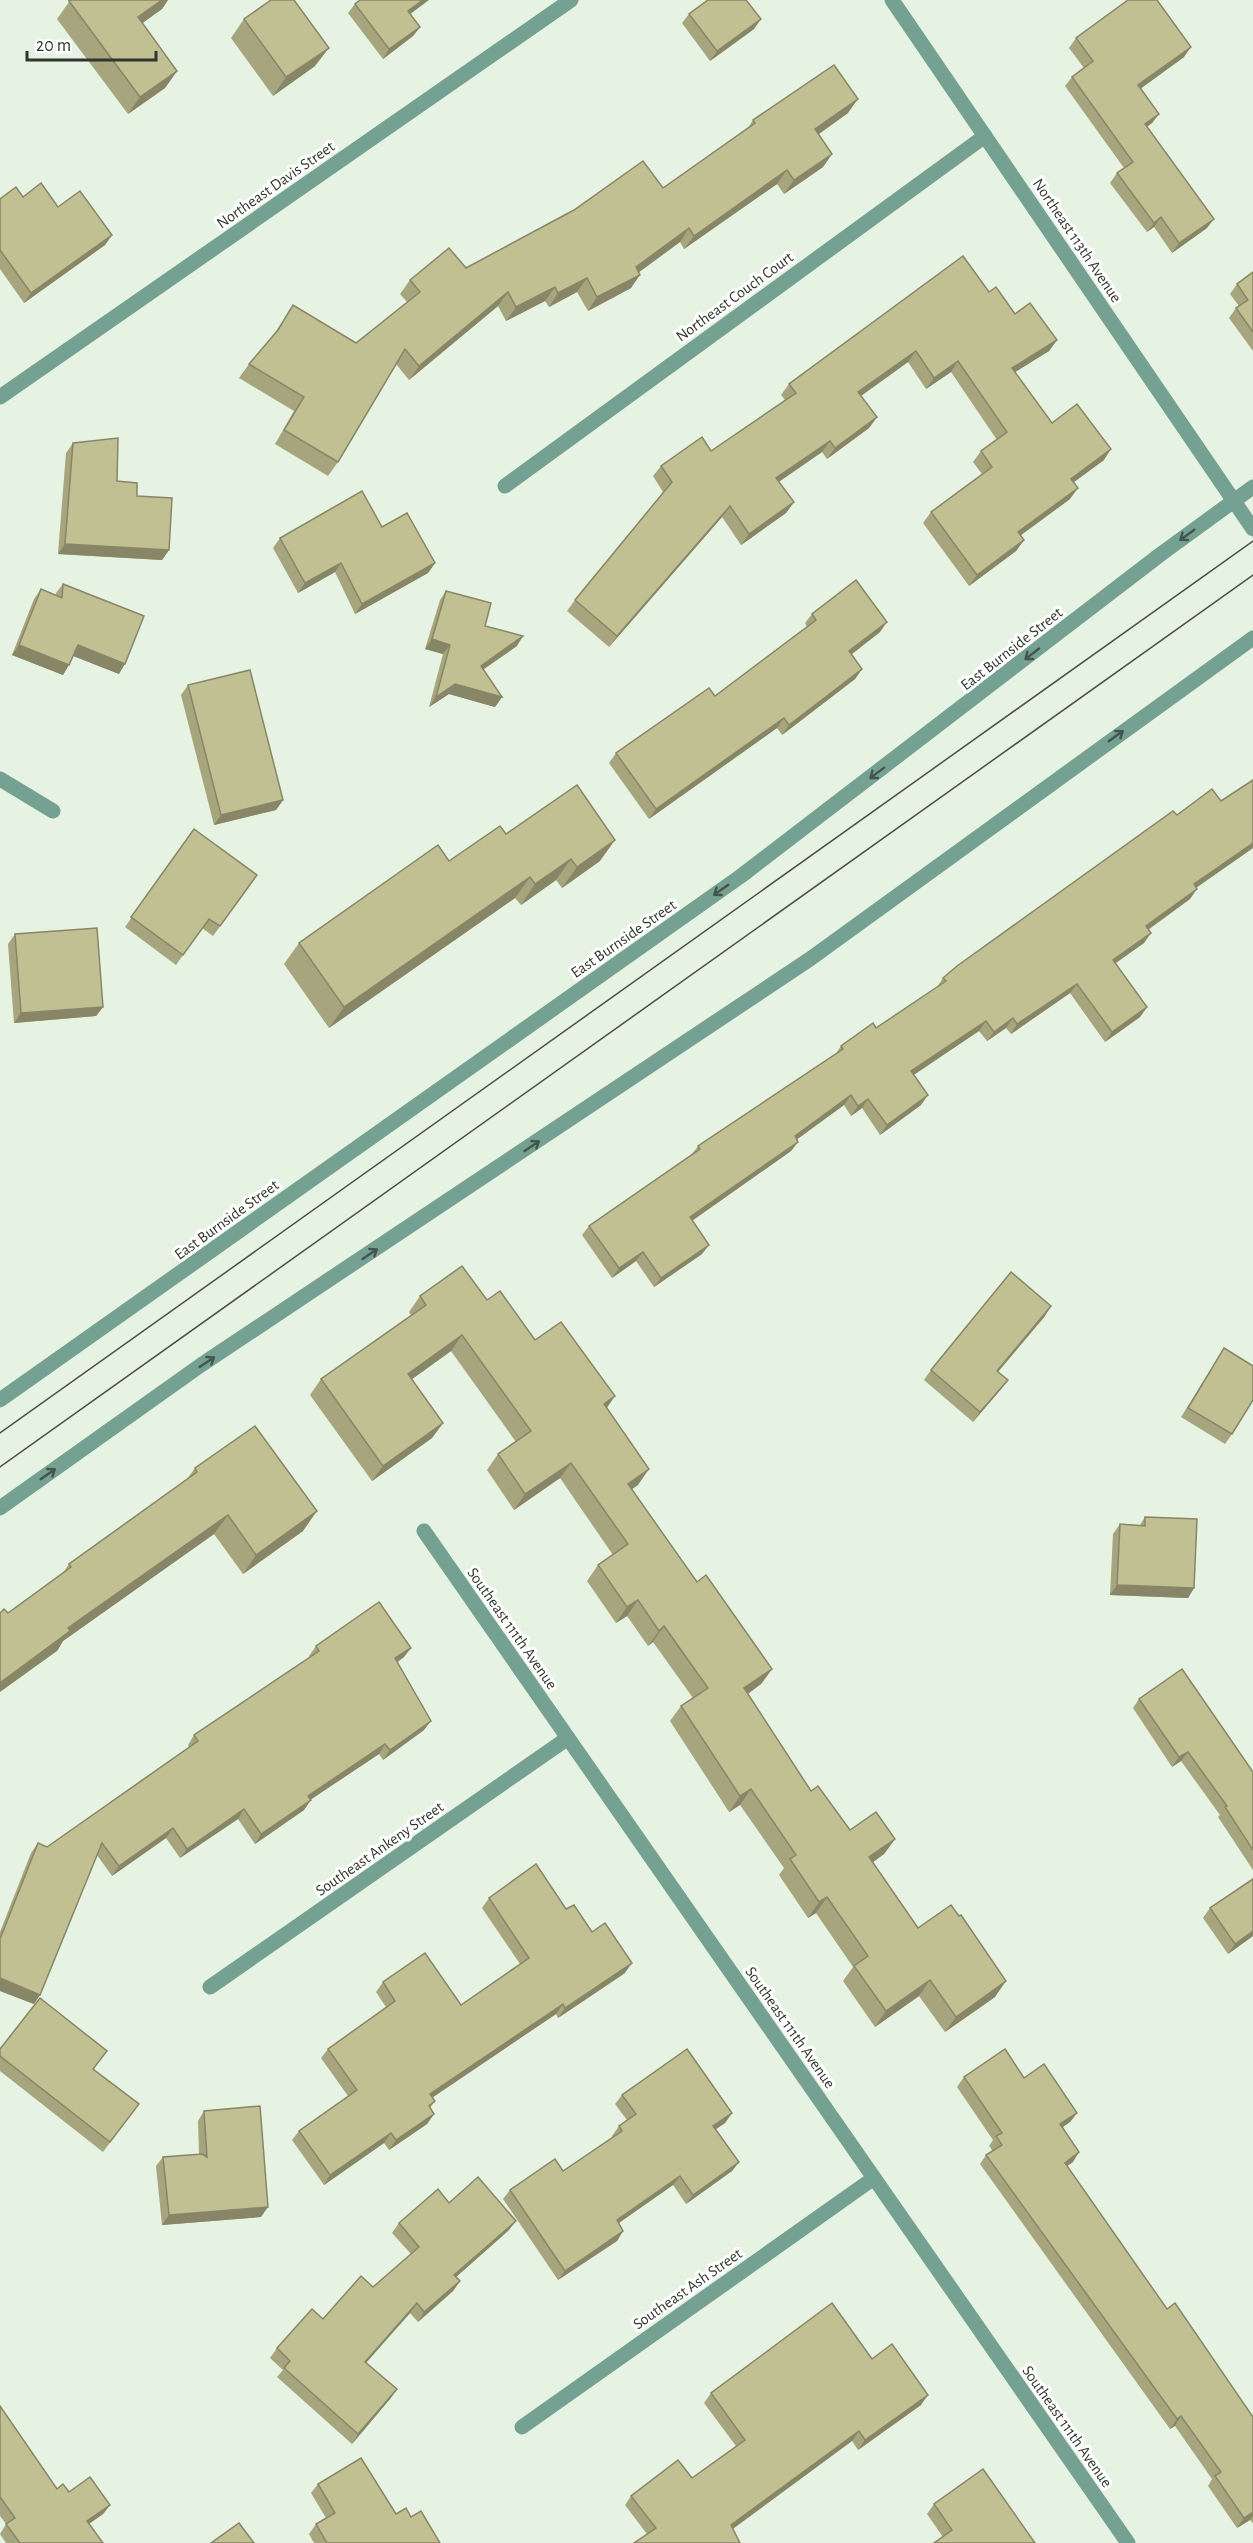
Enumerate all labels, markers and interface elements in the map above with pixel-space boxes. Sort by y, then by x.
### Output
scale bar [27,24,156,62]
text: 20 m [36,37,71,55]
street label: Northeast Davis Street [214,138,337,231]
street label: Northeast 113th Avenue [1030,176,1125,305]
street label: Northeast Couch Court [673,249,796,345]
one-way arrow [1179,529,1195,541]
street label: East Burnside Street [958,604,1065,693]
one-way arrow [1024,648,1040,661]
one-way arrow [1107,730,1123,742]
one-way arrow [870,767,886,779]
one-way arrow [714,884,730,896]
street label: East Burnside Street [568,897,679,981]
one-way arrow [523,1140,540,1152]
street label: East Burnside Street [172,1177,282,1263]
one-way arrow [361,1248,378,1260]
one-way arrow [198,1355,215,1367]
one-way arrow [39,1468,55,1480]
street label: Southeast 111th Avenue [464,1565,560,1692]
street label: Southeast Ankeny Street [313,1799,447,1900]
street label: Southeast 111th Avenue [742,1964,838,2091]
street label: Southeast Ash Street [630,2245,745,2332]
street label: Southeast 111th Avenue [1019,2363,1115,2490]

